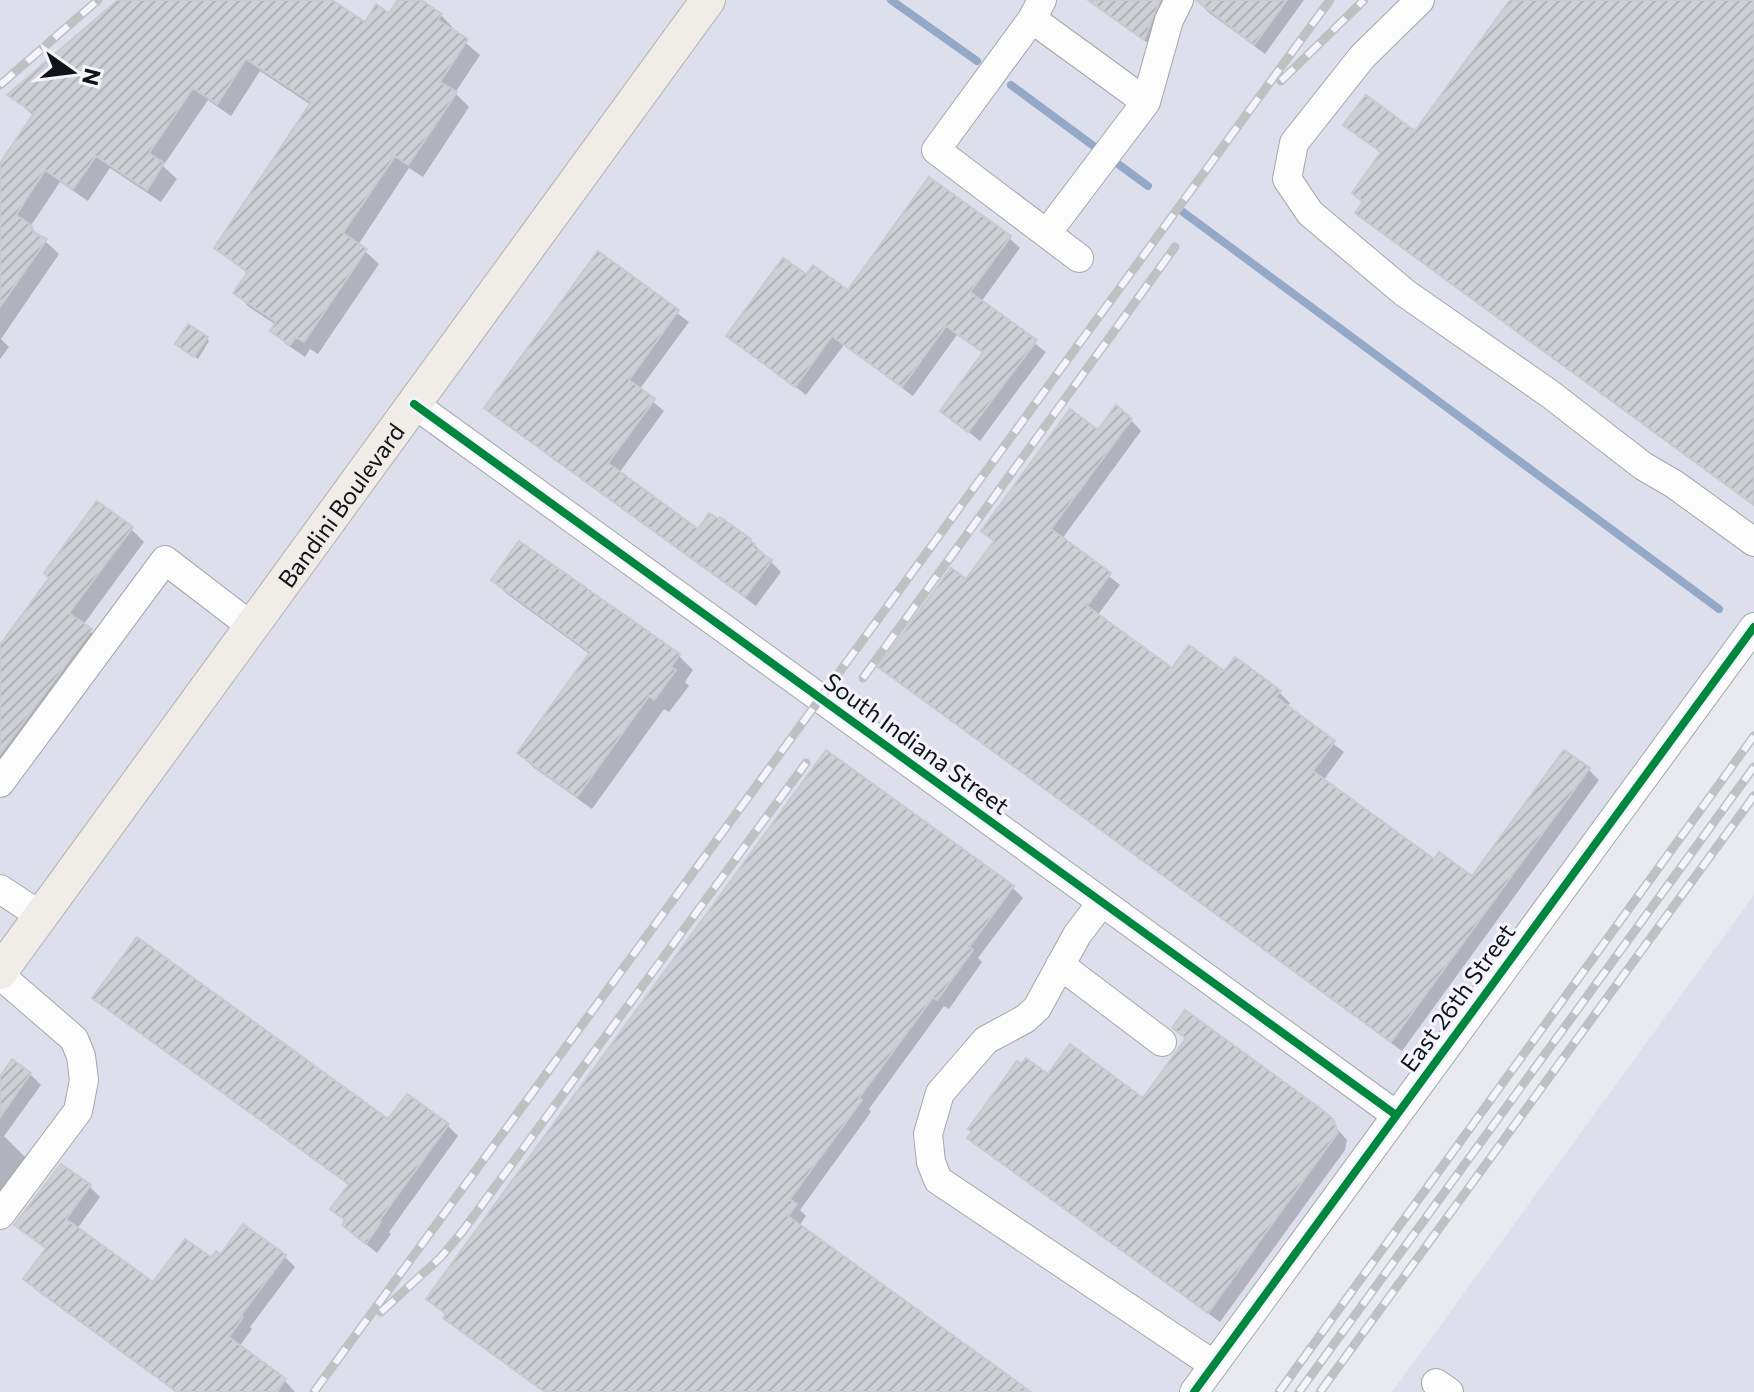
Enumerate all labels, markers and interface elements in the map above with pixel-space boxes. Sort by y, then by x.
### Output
north arrow [32,32,112,112]
text: N [77,66,107,88]
street label: Bandini Boulevard [271,417,410,592]
street label: South Indiana Street [819,666,1015,820]
street label: East 26th Street [1394,917,1521,1077]

